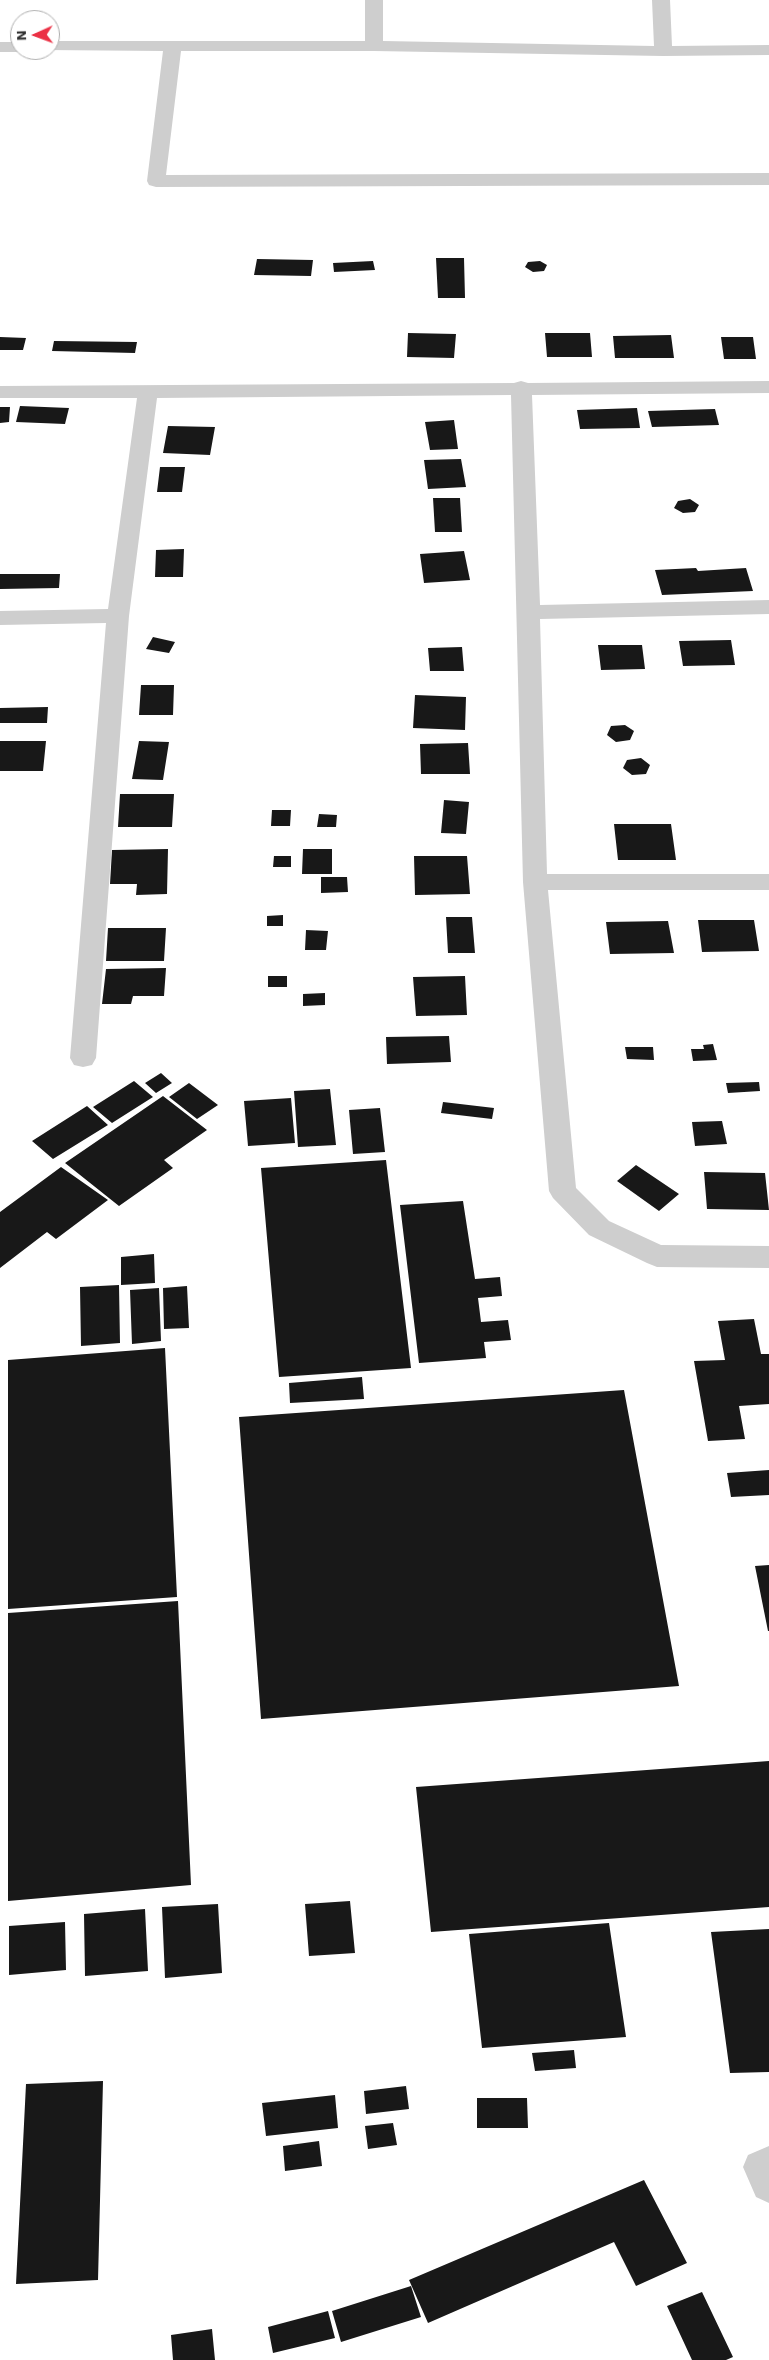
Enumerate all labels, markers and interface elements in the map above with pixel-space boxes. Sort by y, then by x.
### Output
north arrow [10,10,60,60]
text: N [13,30,29,41]

